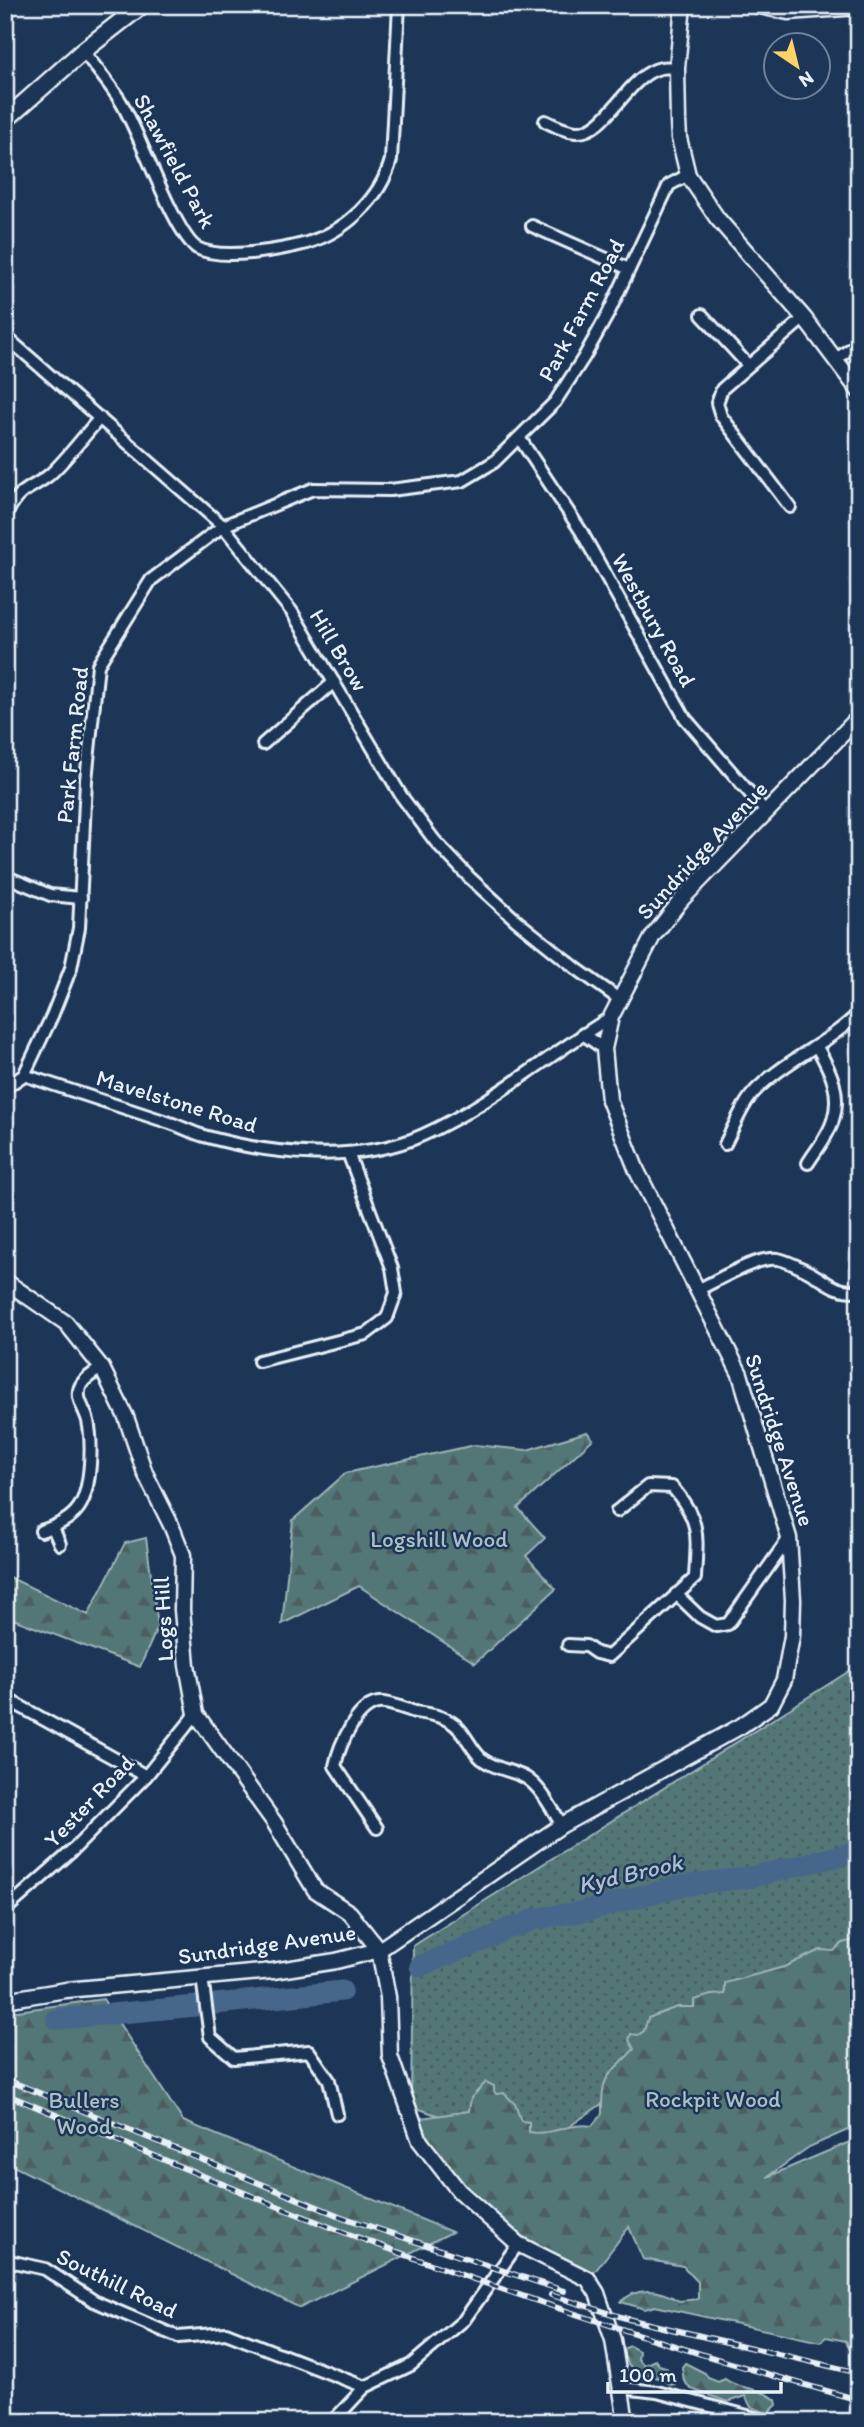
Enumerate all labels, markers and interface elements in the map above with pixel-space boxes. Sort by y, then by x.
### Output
north arrow [762,32,832,102]
text: N [795,66,818,93]
street label: Shawfield Park [128,89,222,233]
street label: Park Farm Road [532,234,630,386]
street label: Westbury Road [606,548,702,692]
street label: Hill Brow [304,604,374,696]
street label: Park Farm Road [50,665,94,825]
street label: Sundridge Avenue [631,775,773,925]
street label: Mavelstone Road [93,1063,261,1139]
street label: Sundridge Avenue [739,1350,821,1530]
park label: Logshill Wood [370,1525,508,1553]
street label: Logs Hill [147,1575,179,1662]
street label: Yester Road [38,1748,140,1853]
water label: Kyd Brook [575,1847,687,1899]
street label: Sundridge Avenue [176,1918,358,1970]
park label: Rockpit Wood [645,2085,781,2113]
park label: Bullers Wood [49,2086,119,2140]
street label: Southill Road [52,2242,182,2324]
scale bar [608,2350,782,2394]
text: 100 m [619,2362,677,2387]

